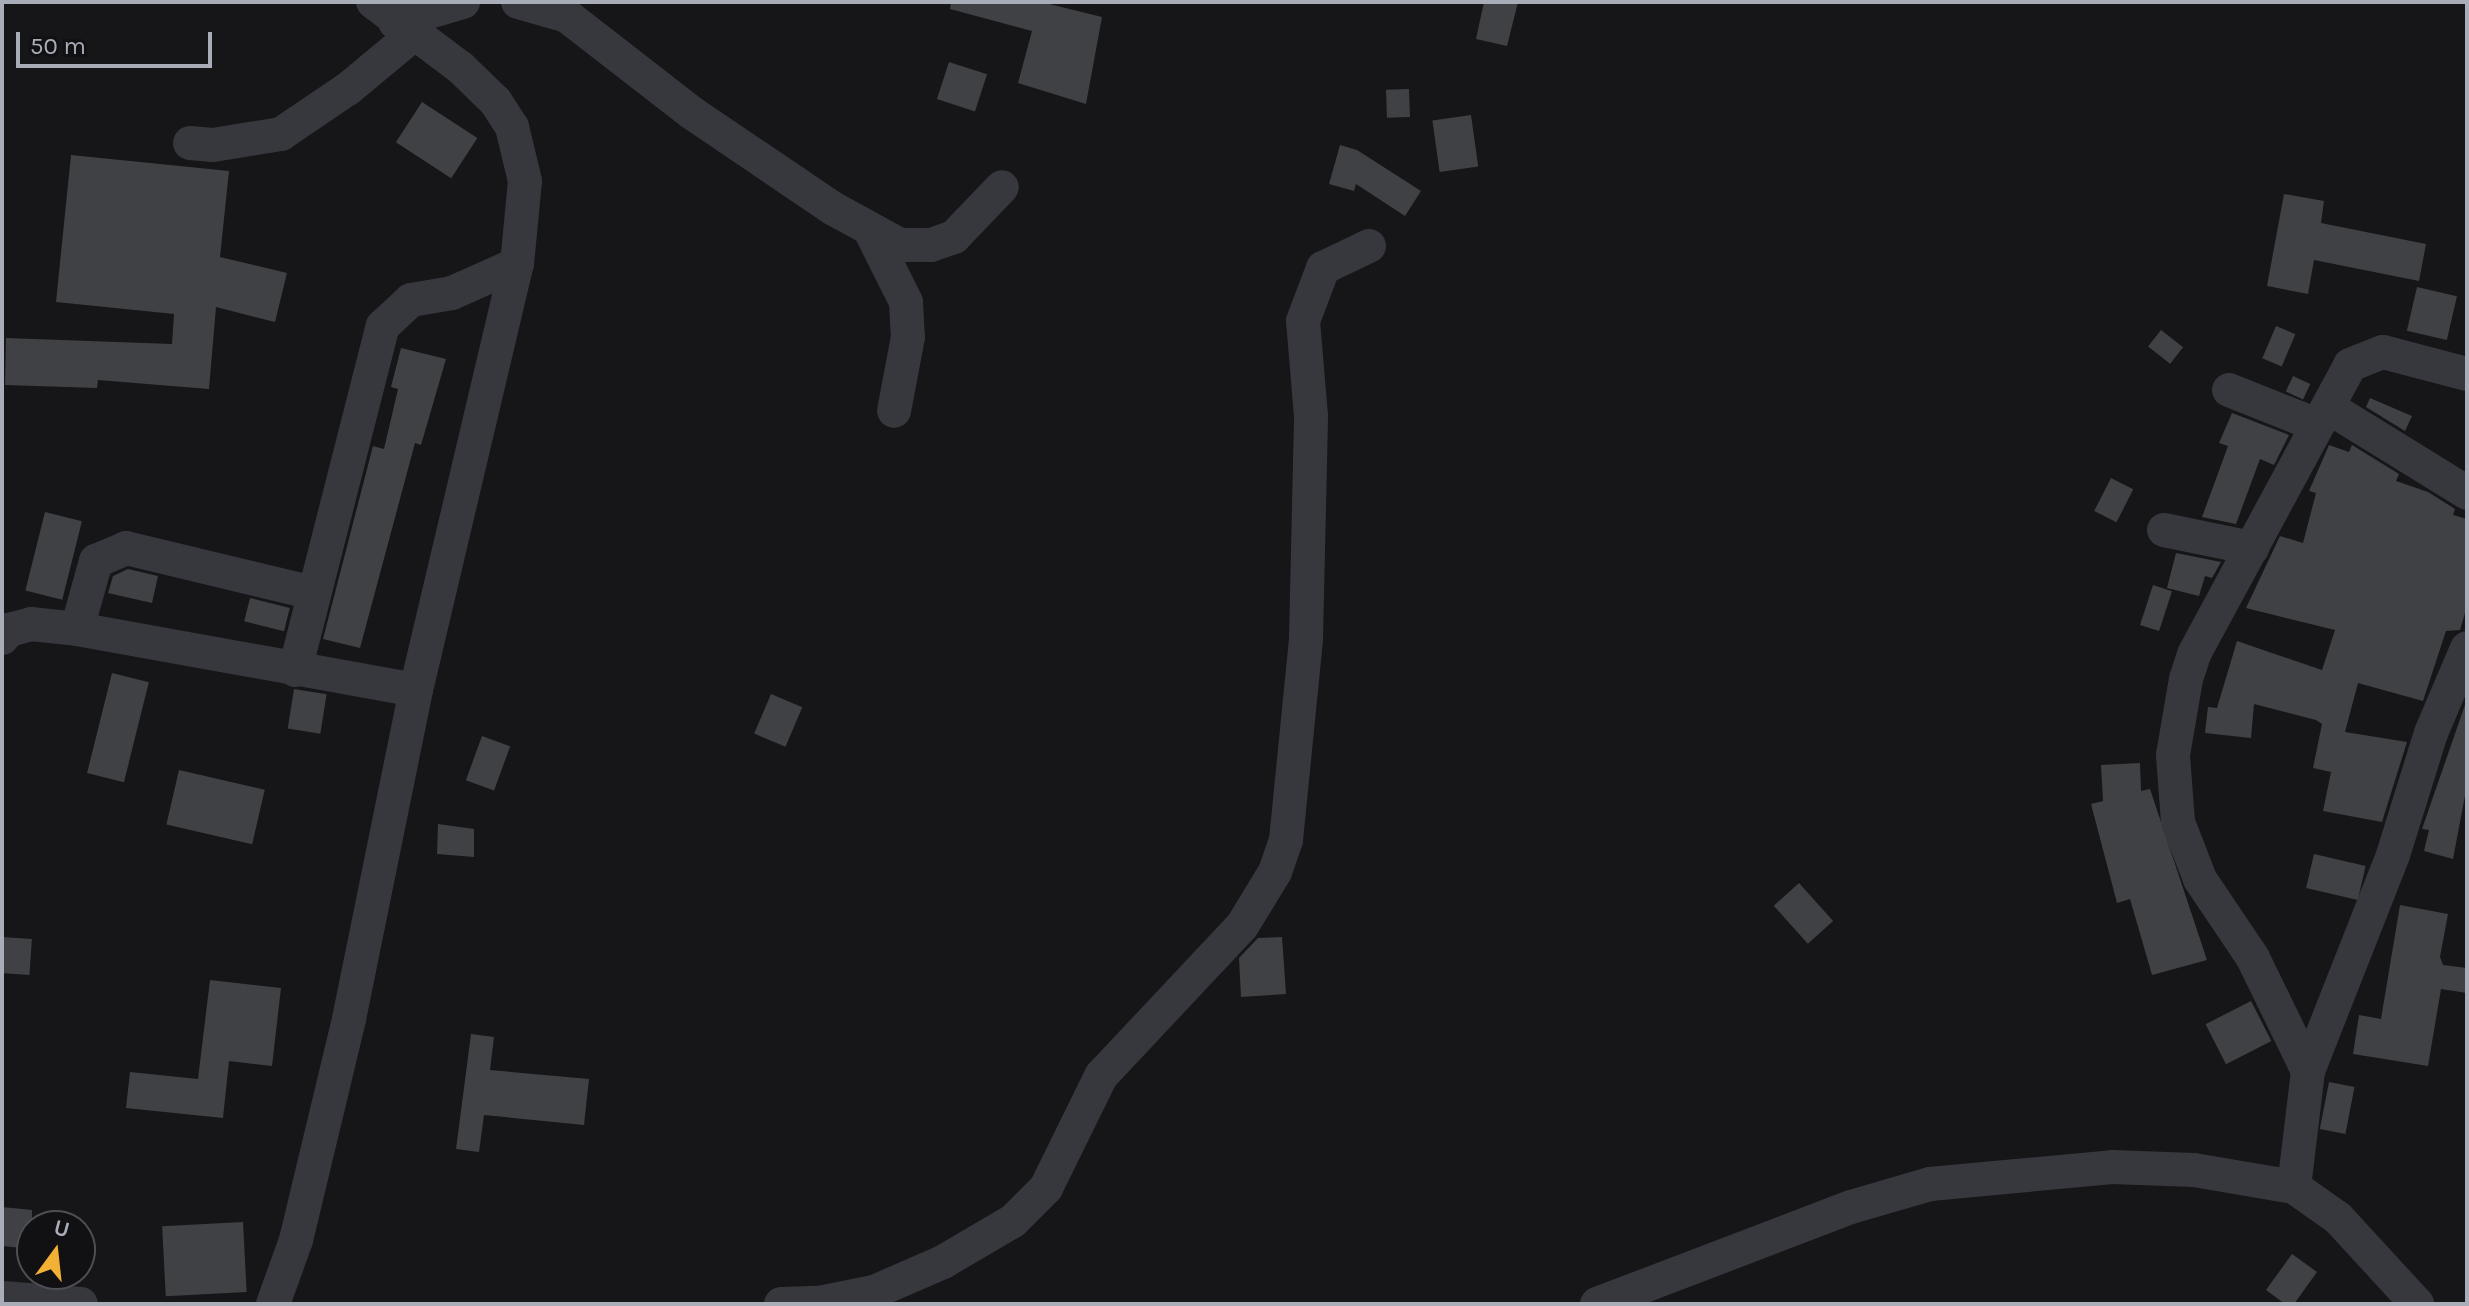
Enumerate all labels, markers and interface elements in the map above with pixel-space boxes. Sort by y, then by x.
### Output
scale bar [20,16,216,66]
text: 50 m [30,32,86,60]
north arrow [16,1210,96,1290]
text: U [51,1214,72,1243]

